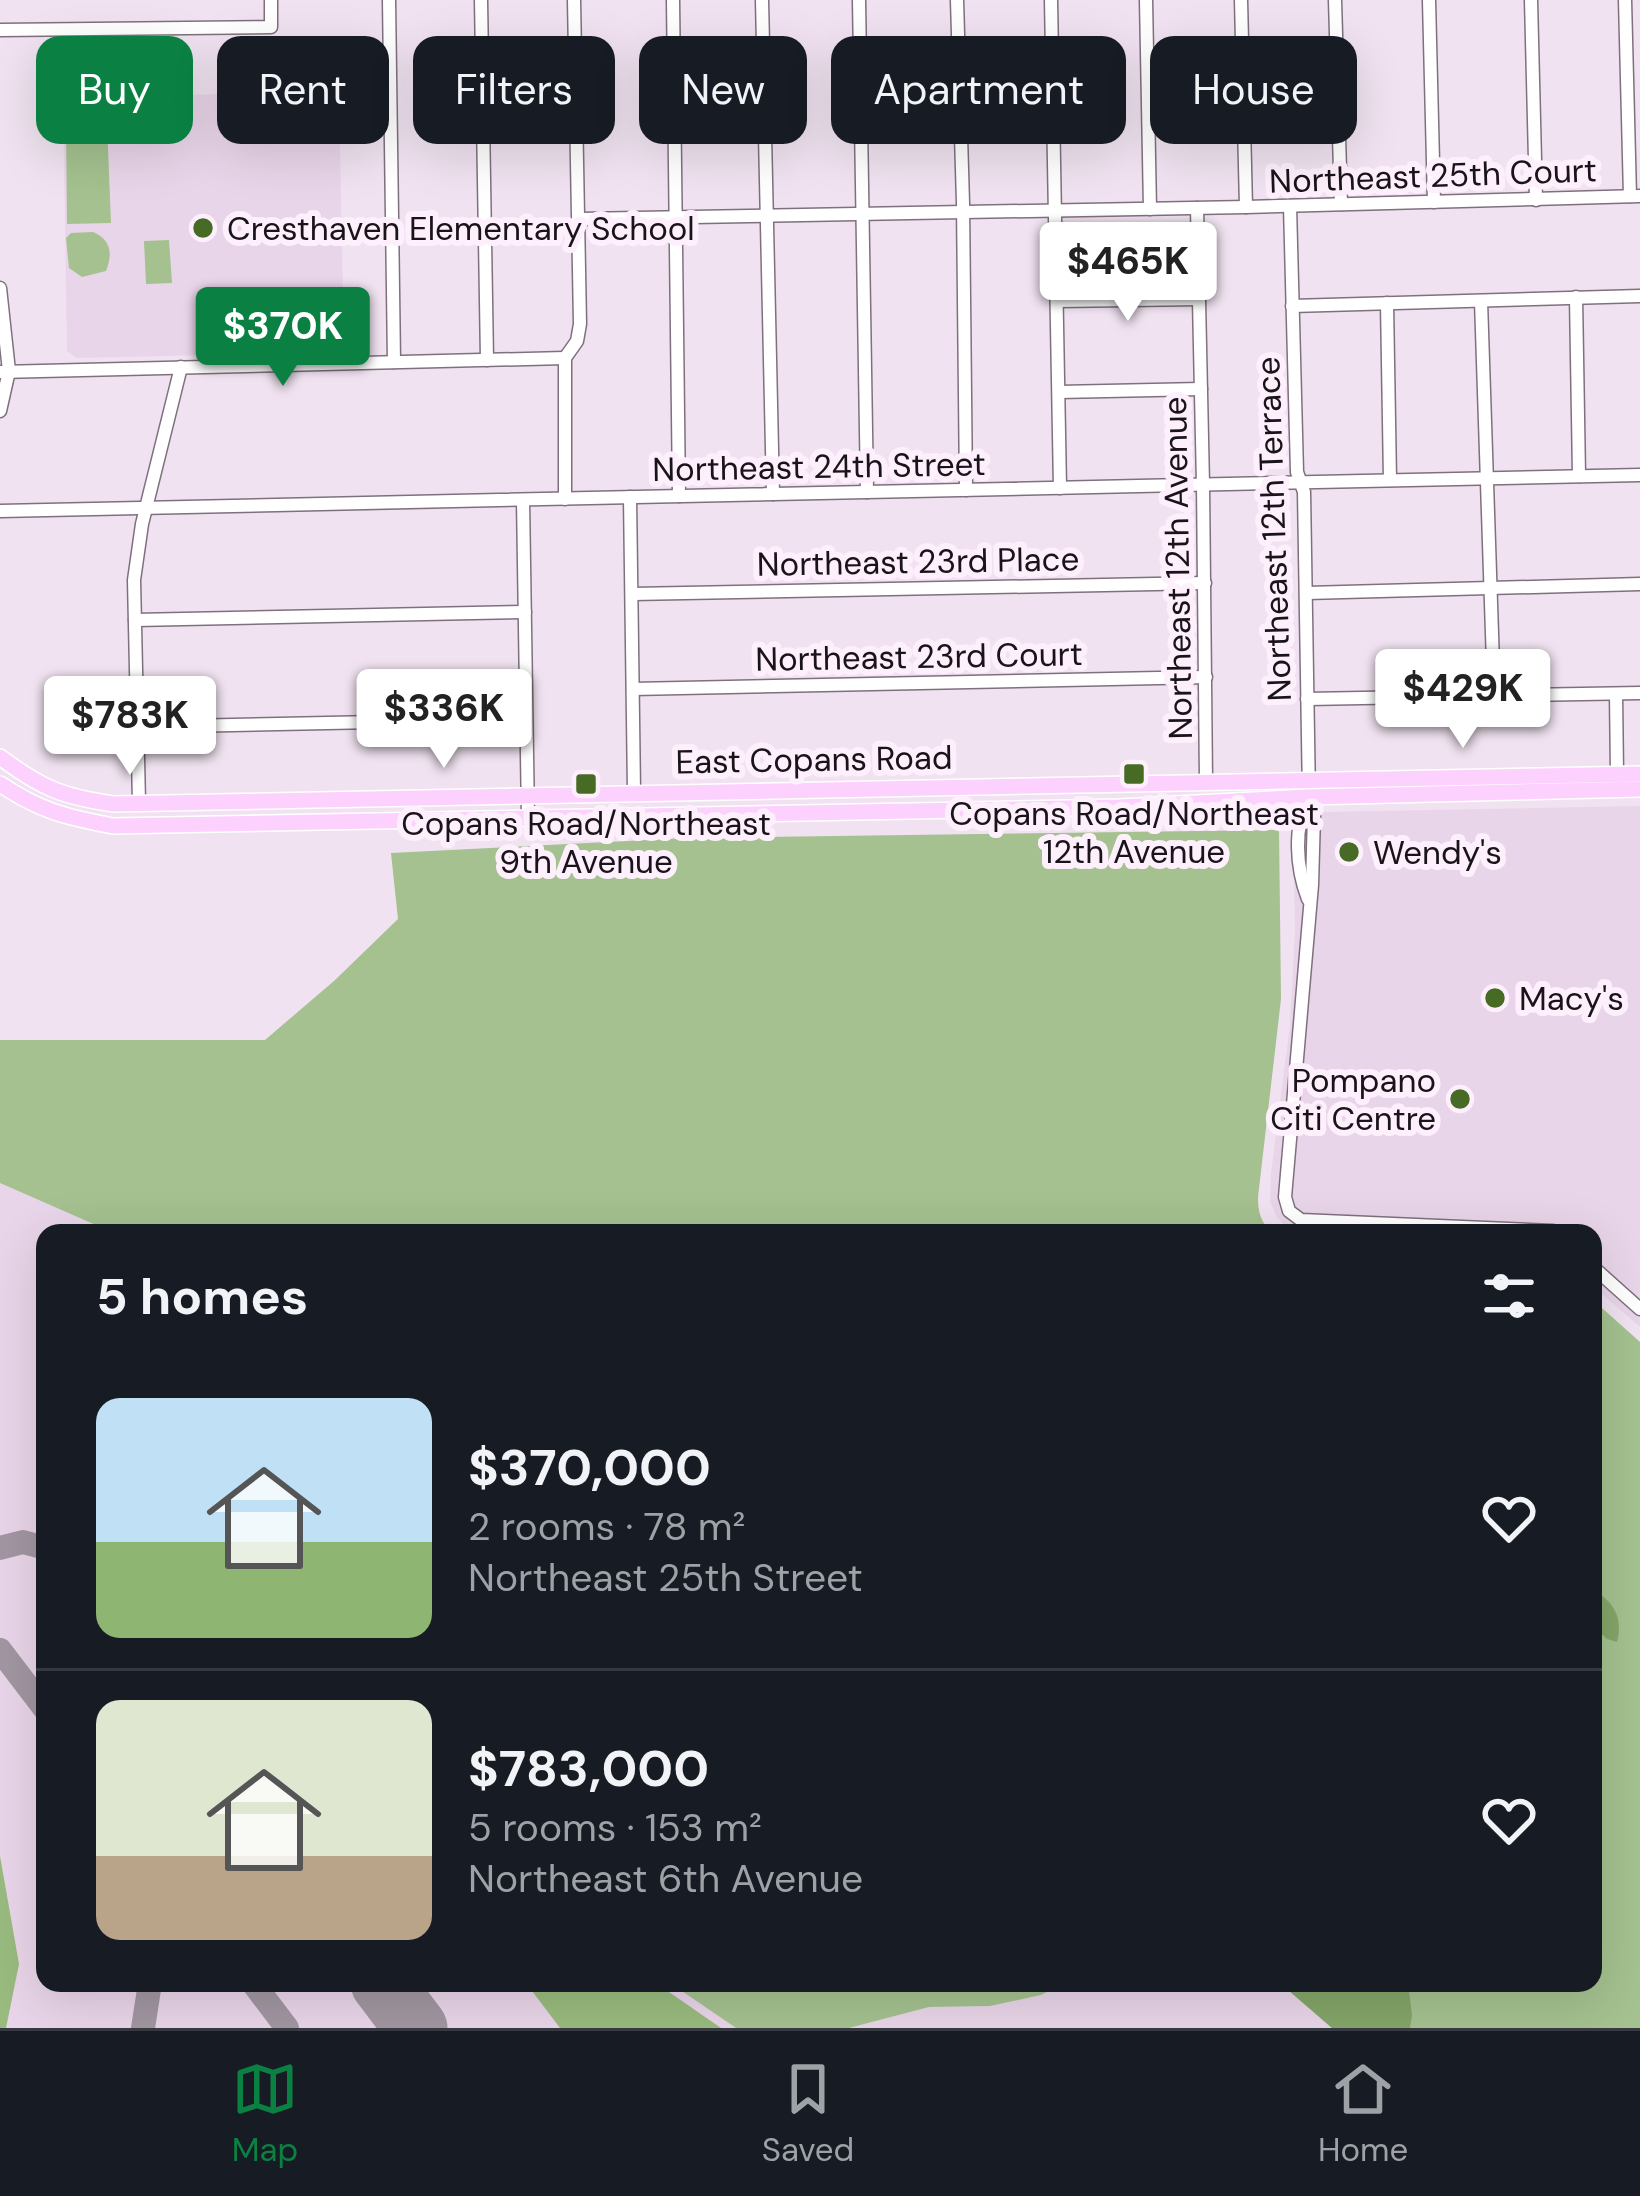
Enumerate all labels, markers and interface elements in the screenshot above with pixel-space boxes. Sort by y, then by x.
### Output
chip: Buy [36,36,193,144]
chip: Rent [217,36,389,144]
chip: Filters [413,36,615,144]
chip: New [639,36,807,144]
chip: Apartment [831,36,1126,144]
chip: House [1150,36,1357,144]
street label: Northeast 25th Court [1268,148,1598,203]
place label: Cresthaven Elementary School [227,207,695,250]
marker: Cresthaven Elementary School [190,215,216,241]
pin: $465K [1044,222,1212,324]
text: $465K [1067,235,1189,286]
pin: $370K [199,287,367,389]
text: $370K [223,300,343,351]
street label: Northeast 12th Terrace [1246,356,1301,702]
street label: Northeast 12th Avenue [1153,396,1202,740]
street label: Northeast 24th Street [652,442,986,491]
street label: Northeast 23rd Place [756,537,1080,586]
street label: Northeast 23rd Court [755,632,1083,681]
pin: $429K [1379,649,1547,751]
text: $429K [1402,662,1524,713]
pin: $336K [360,669,528,771]
pin: $783K [46,676,214,778]
text: $336K [384,682,504,733]
text: $783K [71,689,189,740]
street label: East Copans Road [675,736,953,783]
marker: Copans Road/Northeast 12th Avenue [1121,761,1147,787]
marker: Copans Road/Northeast 9th Avenue [573,771,599,797]
place label: Copans Road/Northeast 12th Avenue [949,792,1319,873]
place label: Copans Road/Northeast 9th Avenue [401,802,771,883]
place label: Wendy's [1373,831,1502,874]
marker: Wendy's [1336,839,1362,865]
place label: Macy's [1519,977,1624,1020]
marker: Macy's [1482,985,1508,1011]
place label: Pompano Citi Centre [1270,1059,1436,1140]
marker: Pompano Citi Centre [1447,1086,1473,1112]
text: 5 homes [96,1263,308,1330]
icon: filters [1476,1263,1542,1329]
text: $370,000 [468,1434,711,1501]
icon: home [192,1446,336,1590]
icon: heart [1476,1485,1542,1551]
text: 2 rooms · 78 m² [468,1501,745,1552]
text: Northeast 25th Street [468,1552,863,1603]
text: $783,000 [468,1735,709,1802]
icon: home [192,1748,336,1892]
icon: heart [1476,1787,1542,1853]
text: 5 rooms · 153 m² [468,1802,762,1853]
text: Northeast 6th Avenue [468,1853,863,1904]
tab: Map [232,2056,298,2171]
tab: Saved [762,2056,854,2171]
tab: Home [1318,2056,1408,2171]

